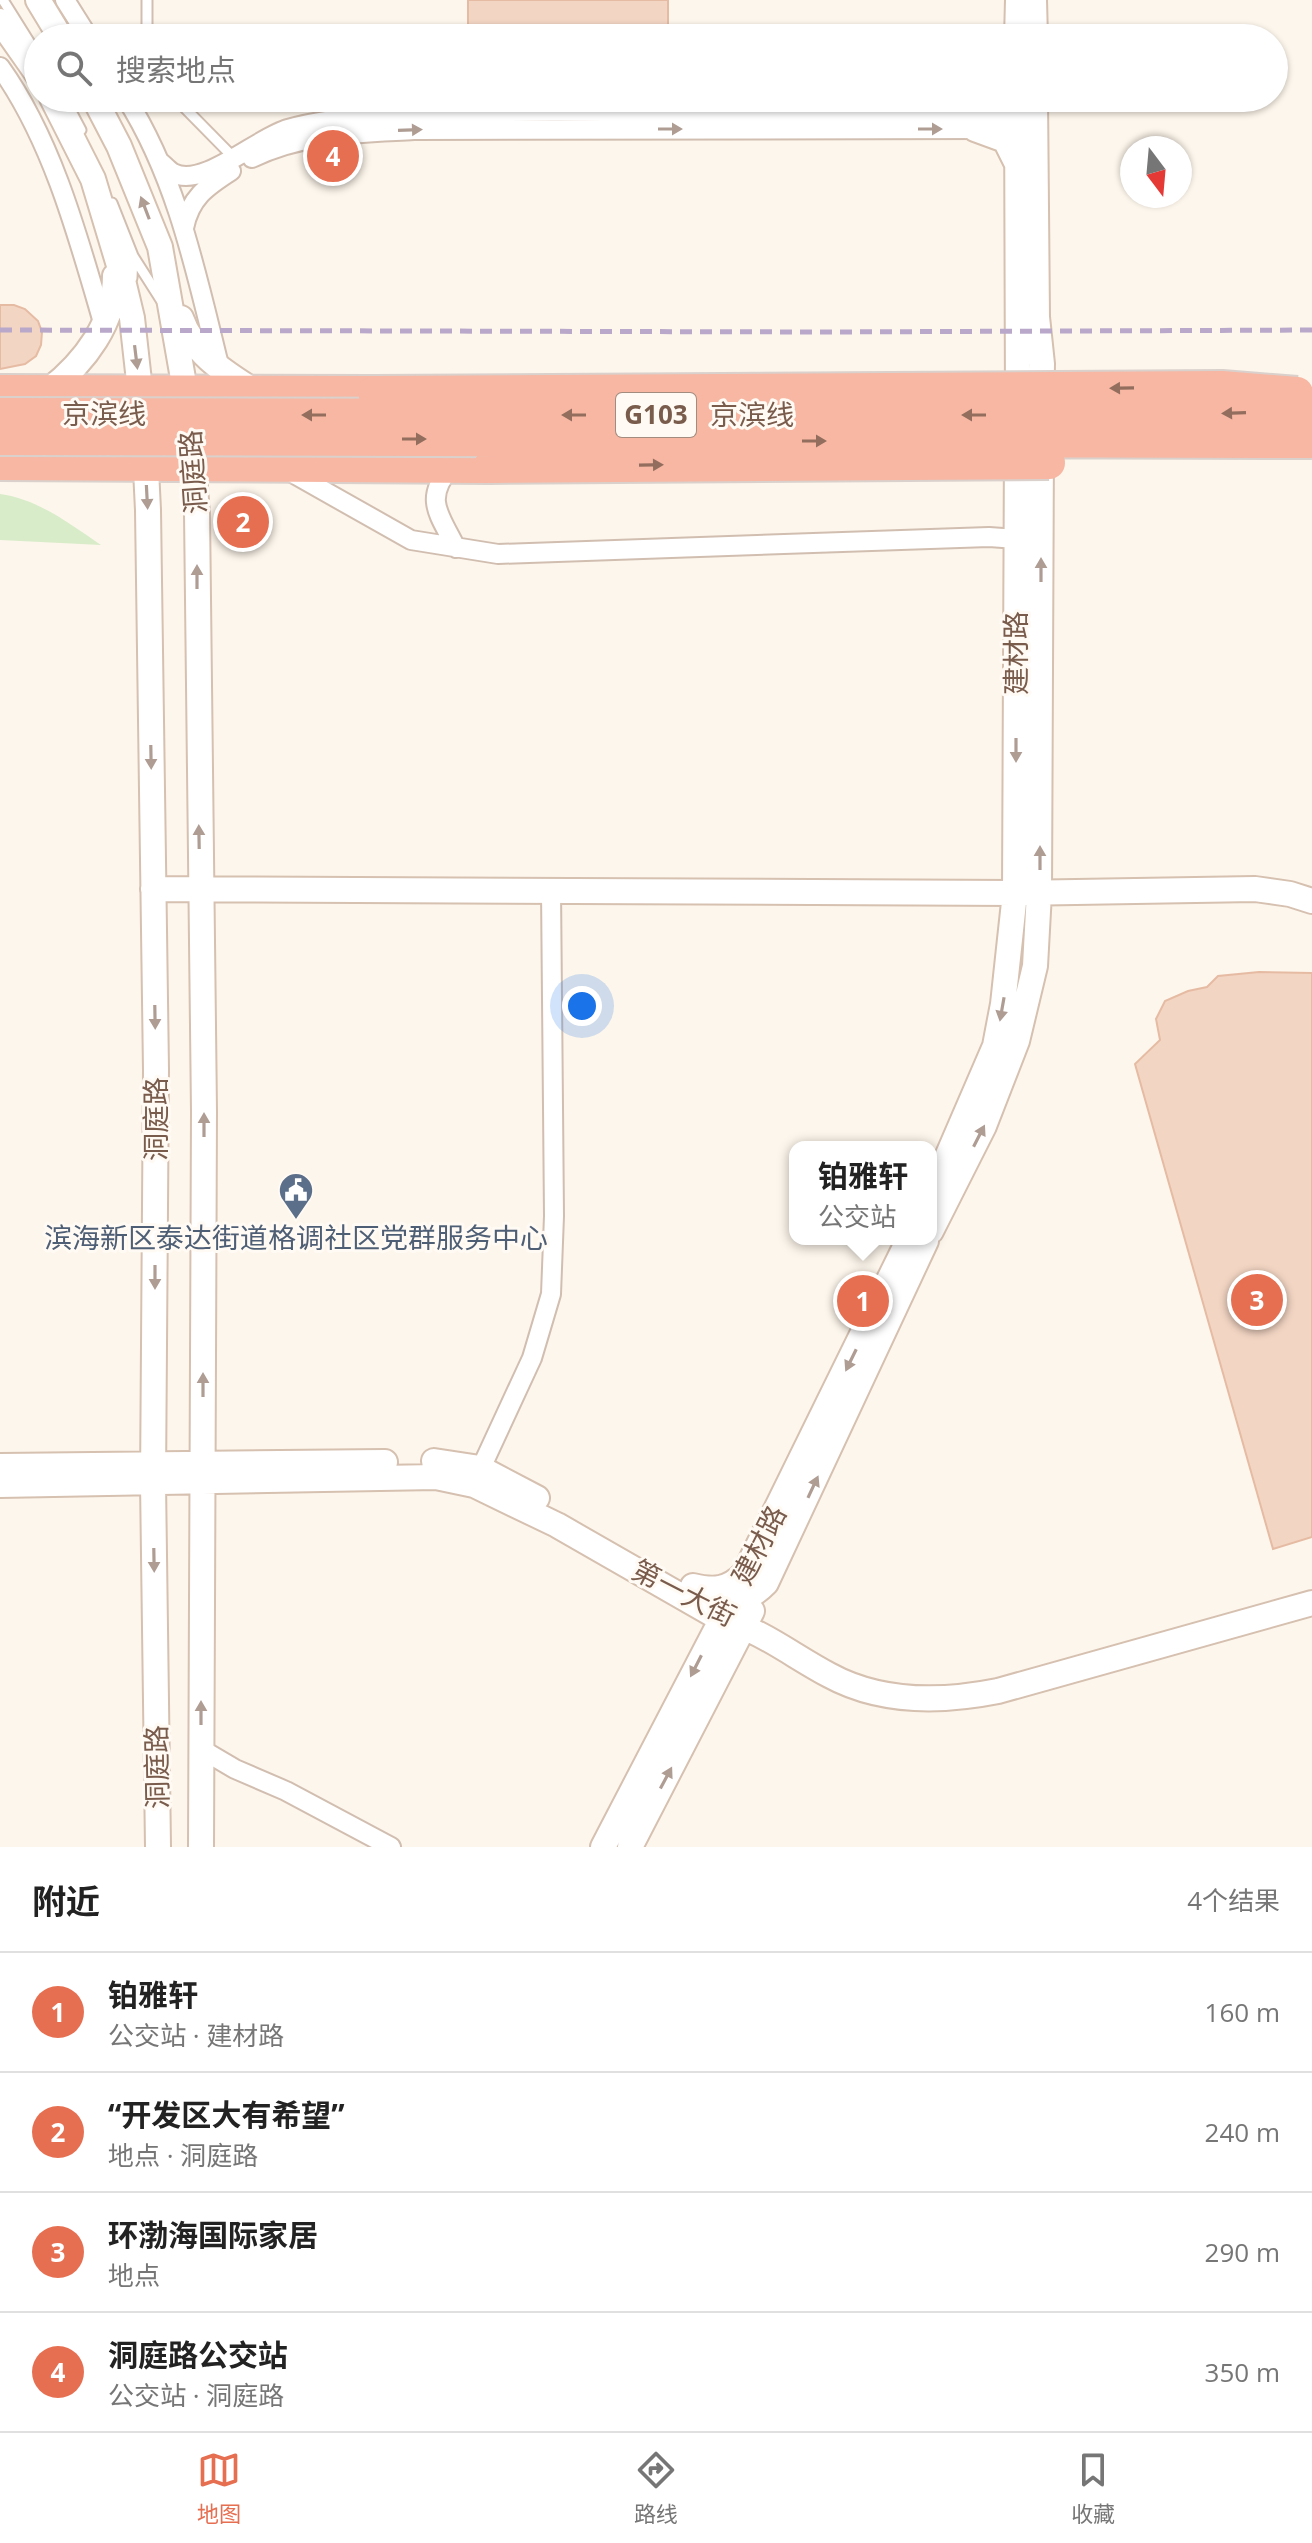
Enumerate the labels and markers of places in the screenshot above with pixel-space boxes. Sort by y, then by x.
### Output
pin: 4 [307,126,359,186]
pin: 2 [217,492,269,552]
public building icon: 滨海新区泰达街道格调社区党群服务中心 [277,1171,315,1221]
place label: 滨海新区泰达街道格调社区党群服务中心 [44,1218,548,1256]
pin: 3 [1231,1270,1283,1330]
pin: 1 [837,1271,889,1331]

